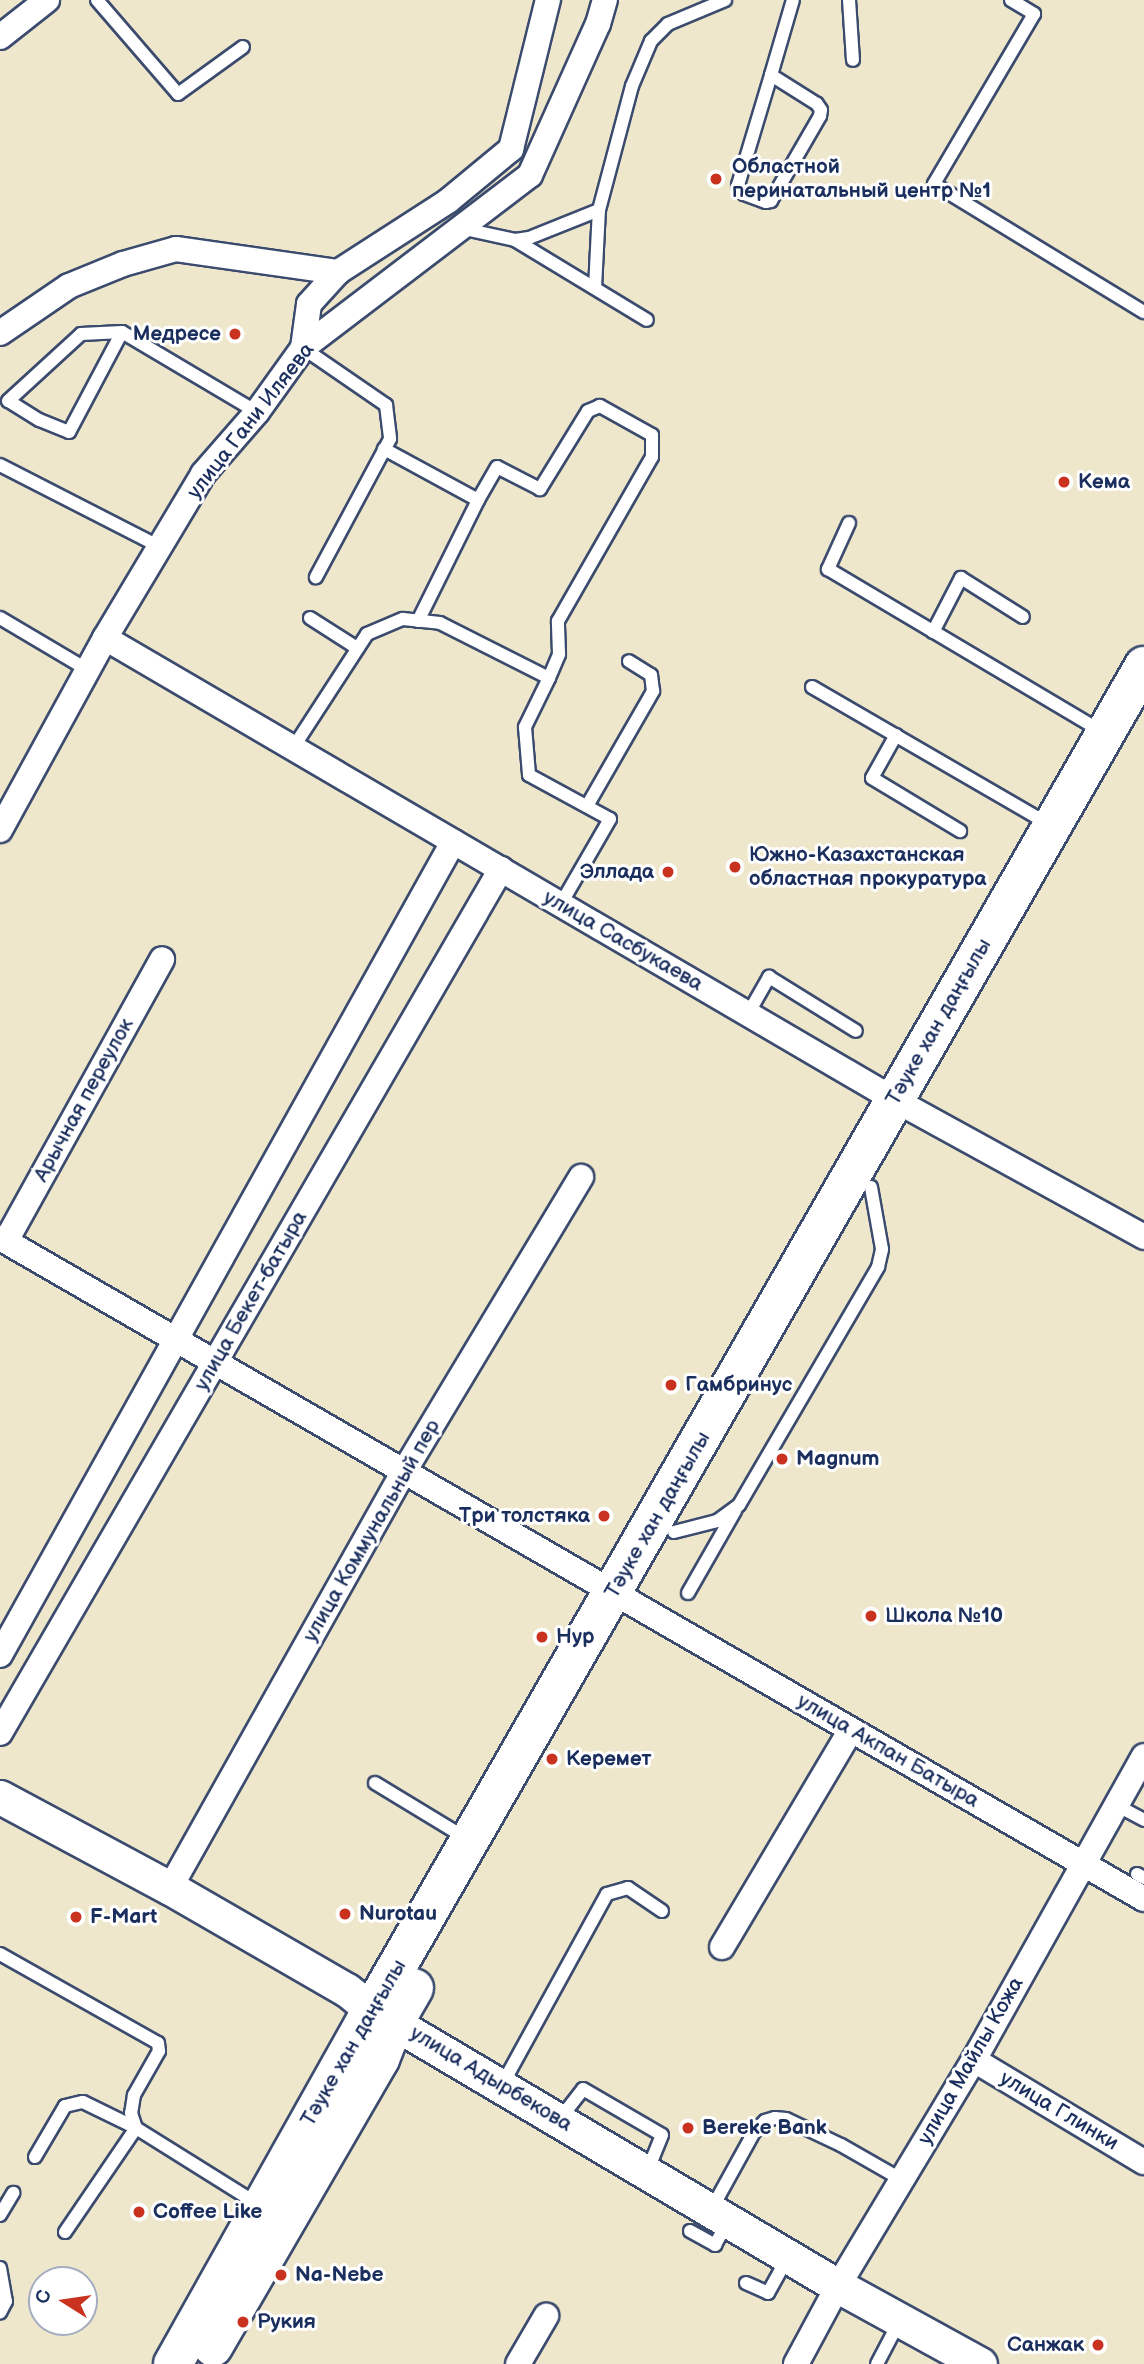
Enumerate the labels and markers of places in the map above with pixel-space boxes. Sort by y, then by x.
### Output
place label: Областной перинатальный центр №1 [732,154,991,204]
marker: Областной перинатальный центр №1 [706,169,726,189]
place label: Медресе [133,321,221,347]
marker: Медресе [227,326,243,342]
place label: Кема [1078,469,1130,495]
marker: Кема [1056,474,1072,490]
place label: Южно-Казахстанская областная прокуратура [749,842,987,892]
place label: Эллада [580,859,654,885]
marker: Южно-Казахстанская областная прокуратура [727,859,743,875]
marker: Эллада [660,864,676,880]
place label: Гамбринус [685,1372,792,1398]
marker: Гамбринус [663,1377,679,1393]
place label: Magnum [796,1446,879,1472]
marker: Magnum [774,1451,790,1467]
place label: Три толстяка [459,1503,590,1529]
marker: Три толстяка [596,1508,612,1524]
place label: Школа №10 [885,1603,1003,1629]
marker: Школа №10 [863,1608,879,1624]
place label: Нур [556,1624,594,1650]
marker: Нур [534,1629,550,1645]
place label: Керемет [566,1746,652,1772]
marker: Керемет [544,1751,560,1767]
place label: Nurotau [359,1901,437,1927]
place label: F-Mart [90,1904,157,1930]
marker: Nurotau [337,1906,353,1922]
marker: F-Mart [68,1909,84,1925]
place label: Bereke Bank [702,2115,827,2141]
marker: Bereke Bank [680,2120,696,2136]
place label: Coffee Like [153,2199,262,2225]
marker: Coffee Like [131,2204,147,2220]
place label: Na-Nebe [295,2262,384,2288]
marker: Na-Nebe [273,2267,289,2283]
place label: Рукия [257,2309,316,2335]
marker: Рукия [235,2314,251,2330]
place label: Санжак [1007,2332,1084,2358]
marker: Санжак [1090,2337,1106,2353]

